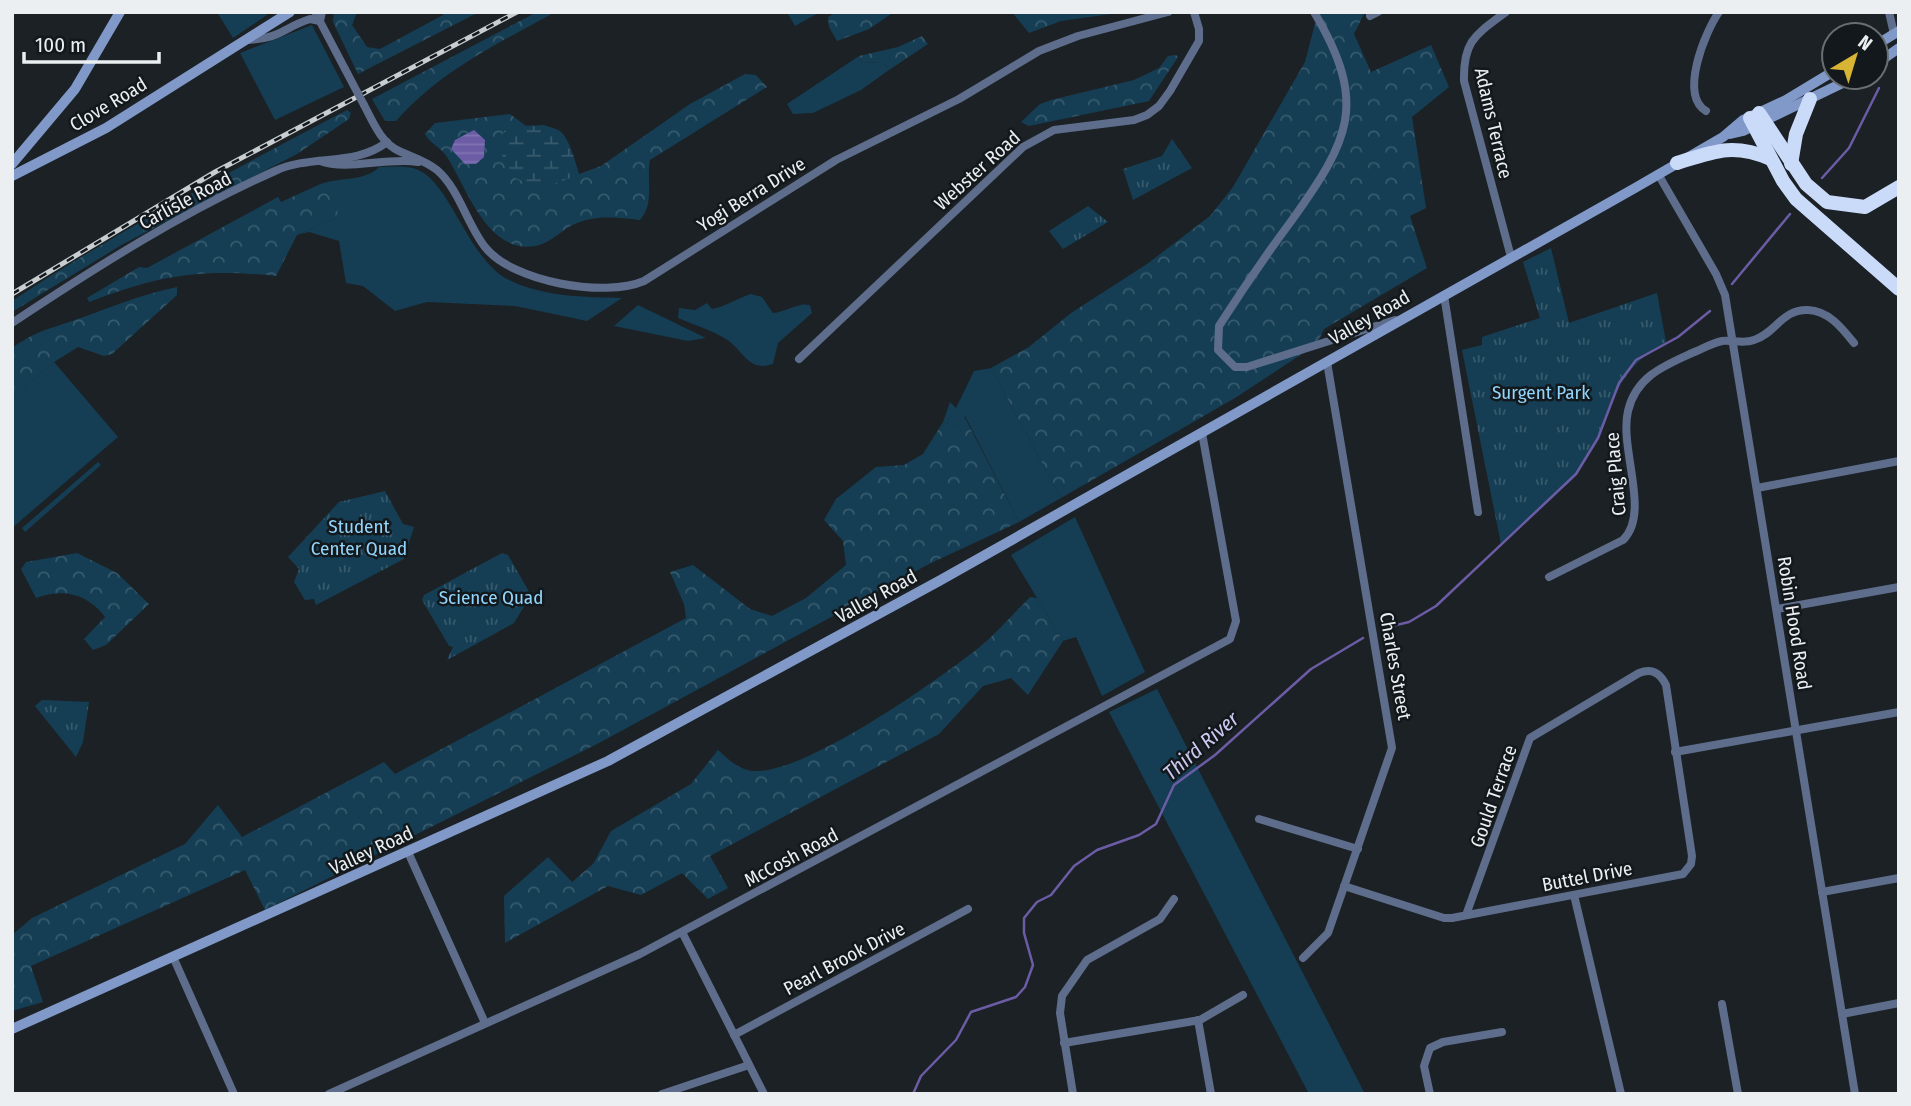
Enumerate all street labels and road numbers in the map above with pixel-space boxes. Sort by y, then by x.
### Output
street label: Adams Terrace [1470,65,1517,181]
street label: Clove Road [66,72,151,136]
street label: Webster Road [930,126,1025,215]
street label: Yogi Berra Drive [693,152,810,237]
street label: Carlisle Road [135,166,235,234]
street label: Valley Road [1325,285,1414,350]
street label: Craig Place [1600,431,1631,517]
street label: Robin Hood Road [1773,555,1816,692]
street label: Valley Road [831,565,921,628]
street label: Charles Street [1375,610,1416,723]
street label: Gould Terrace [1465,742,1522,850]
street label: Valley Road [326,821,417,880]
street label: McCosh Road [740,823,842,892]
street label: Buttel Drive [1540,856,1634,897]
street label: Pearl Brook Drive [780,917,909,1000]

